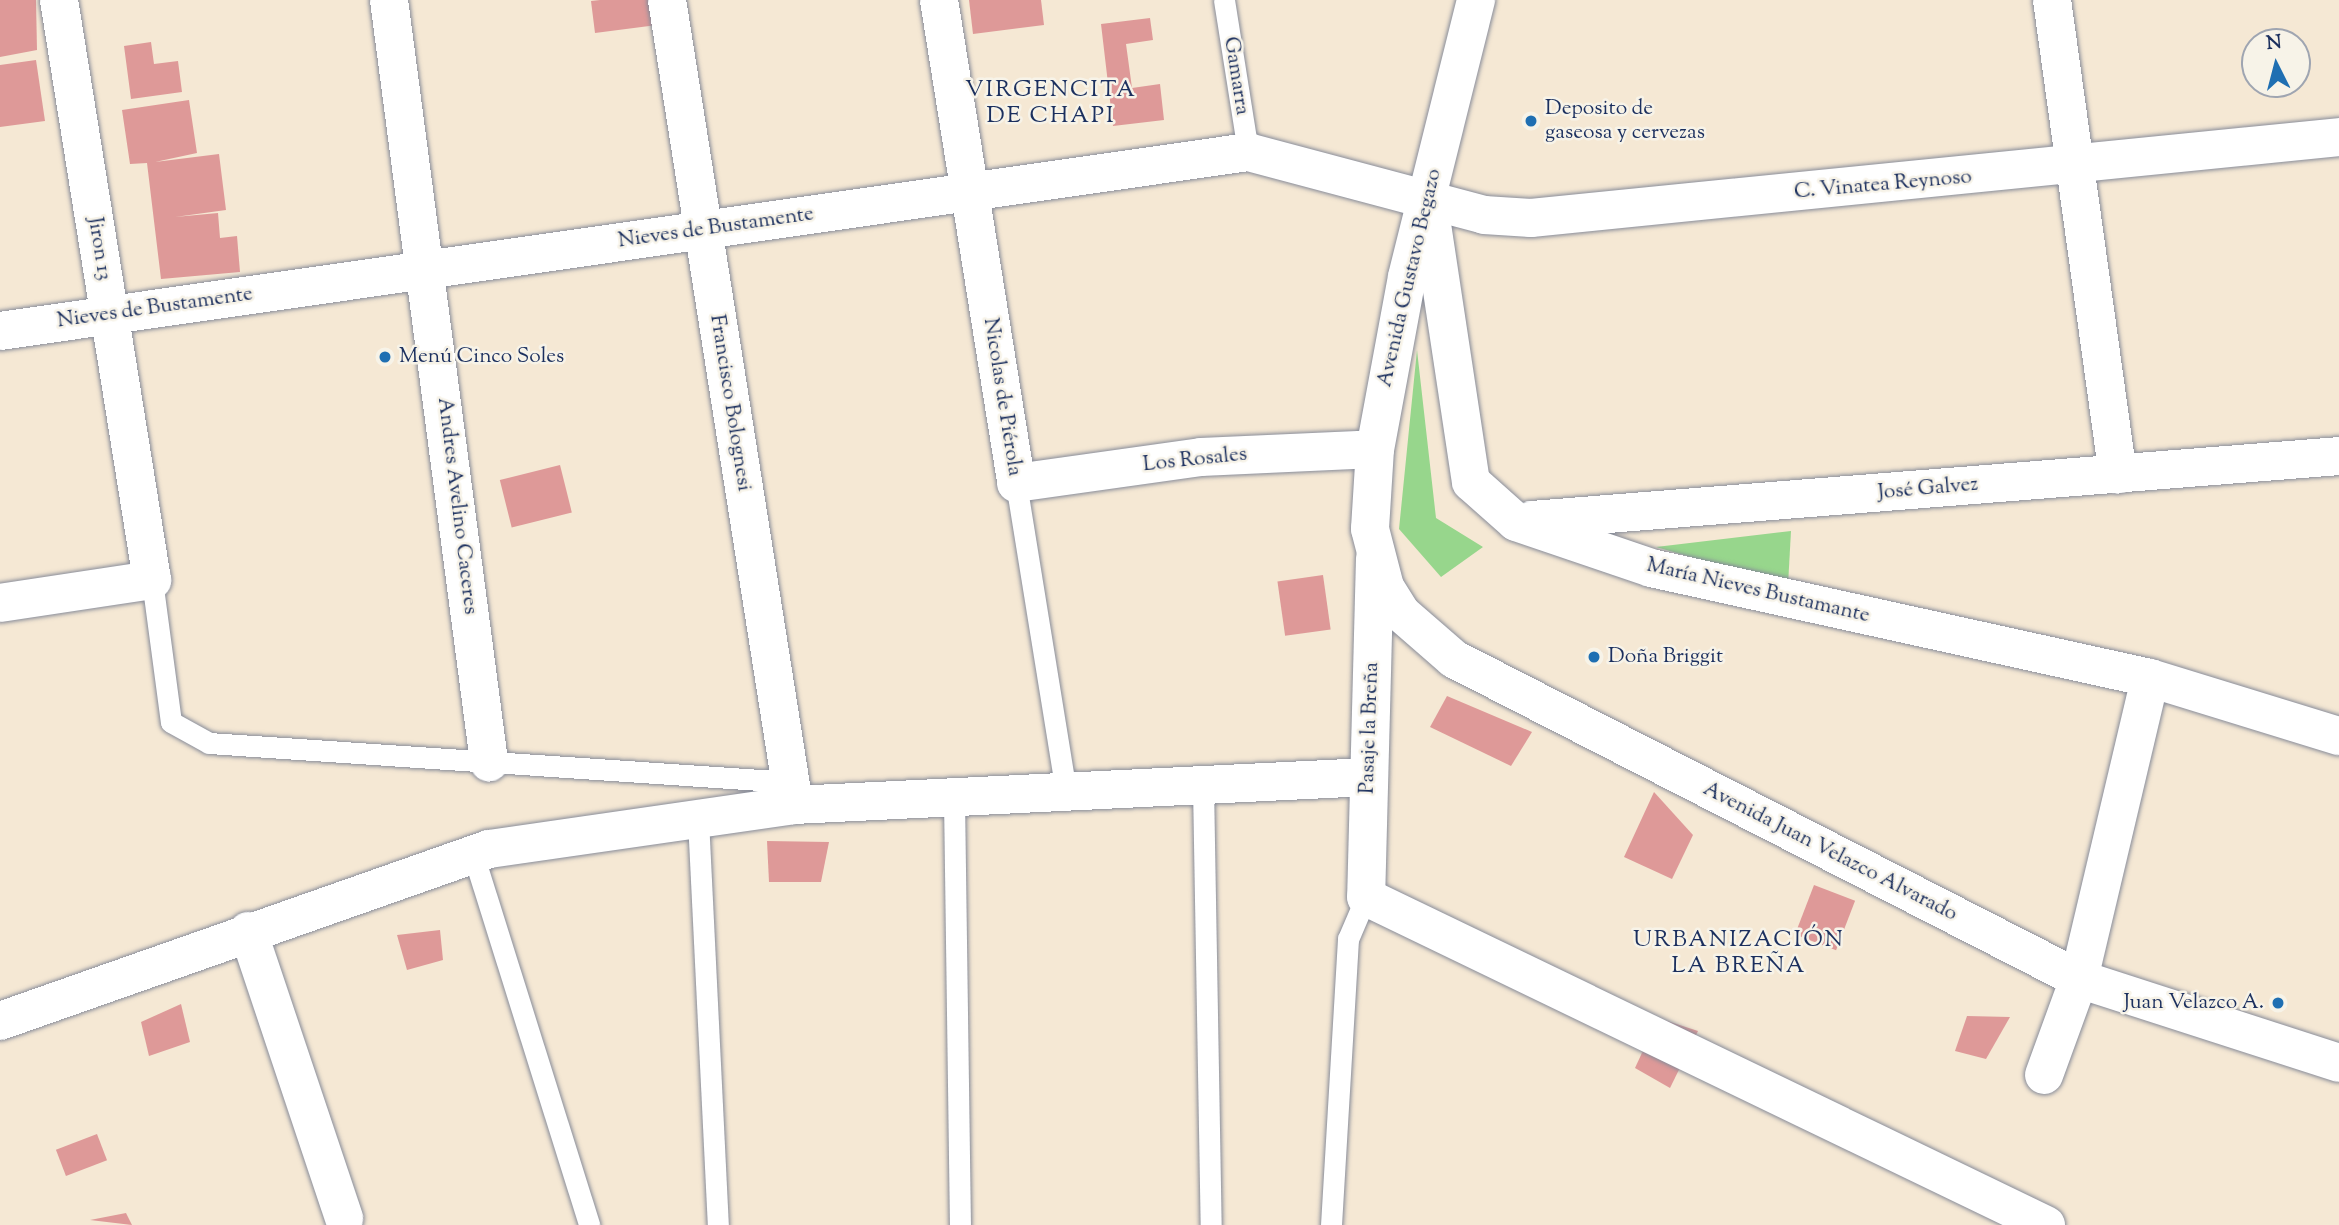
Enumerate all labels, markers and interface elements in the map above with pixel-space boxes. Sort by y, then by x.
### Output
north arrow [2241,28,2311,98]
text: N [2265,29,2283,58]
street label: Gamarra [1217,35,1255,117]
district label: VIRGENCITA DE CHAPI [966,77,1136,131]
place label: Deposito de gaseosa y cervezas [1545,96,1705,146]
marker: Deposito de gaseosa y cervezas [1523,113,1539,129]
street label: C. Vinatea Reynoso [1793,165,1973,205]
street label: Avenida Gustavo Begazo [1373,166,1447,390]
street label: Nieves de Bustamente [617,202,815,254]
street label: Jiron 13 [82,216,116,282]
street label: Nieves de Bustamente [56,282,254,334]
street label: Francisco Bolognesi [704,313,756,493]
street label: Nicolas de Piérola [977,316,1027,478]
place label: Menú Cinco Soles [399,344,564,370]
marker: Menú Cinco Soles [377,349,393,365]
street label: Andres Avelino Caceres [431,396,483,616]
street label: Los Rosales [1142,442,1248,478]
street label: José Galvez [1877,472,1979,506]
street label: María Nieves Bustamante [1644,553,1872,629]
place label: Doña Briggit [1608,644,1723,670]
marker: Doña Briggit [1586,649,1602,665]
street label: Pasaje la Breña [1355,662,1385,794]
street label: Avenida Juan Velazco Alvarado [1699,777,1961,927]
district label: URBANIZACIÓN LA BREÑA [1635,927,1843,981]
place label: Juan Velazco A. [2123,990,2264,1016]
marker: Juan Velazco A. [2270,995,2286,1011]

